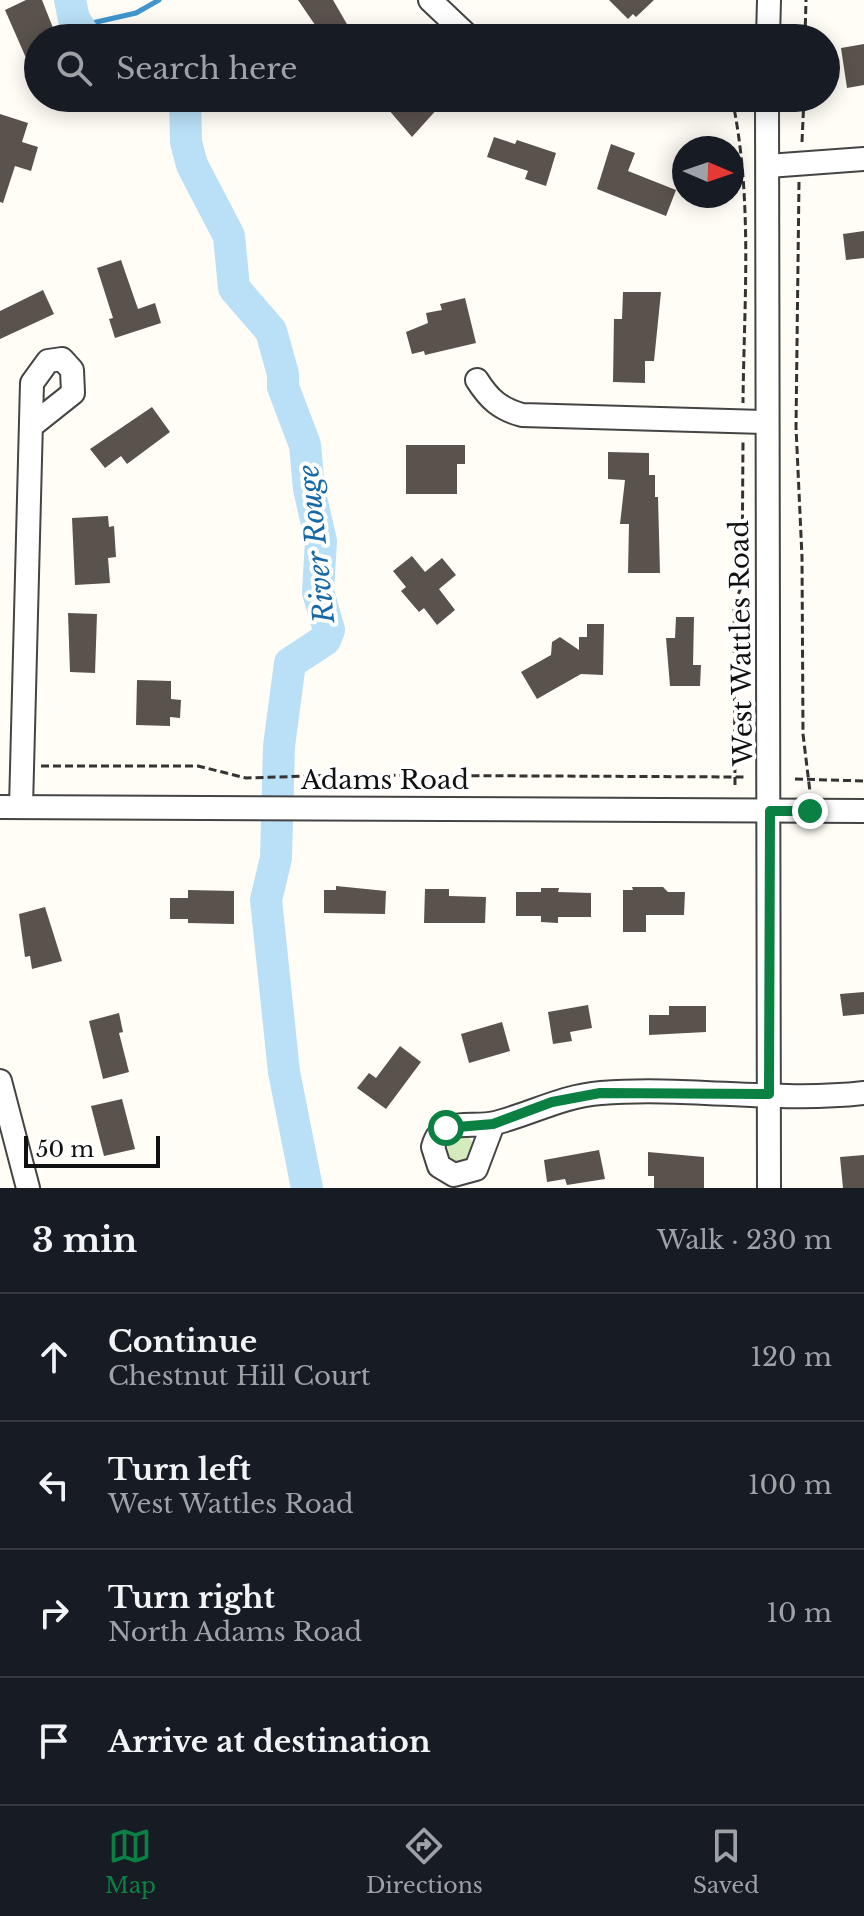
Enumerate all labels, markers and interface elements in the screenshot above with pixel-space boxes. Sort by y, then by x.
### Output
search box [24,24,840,112]
icon: search [52,46,96,90]
text: Search here [116,50,297,87]
north arrow [672,136,744,208]
water label: River Rouge [291,463,342,626]
street label: West Wattles Road [723,520,759,767]
street label: Adams Road [300,764,469,796]
route end [792,793,828,829]
route start [428,1110,464,1146]
scale bar [24,1132,160,1168]
text: 50 m [36,1136,94,1163]
text: 3 min [32,1219,137,1261]
text: Walk · 230 m [657,1224,832,1256]
text: Continue [108,1323,257,1360]
icon: ahead [32,1335,76,1379]
text: 120 m [750,1341,832,1373]
text: Chestnut Hill Court [108,1360,371,1392]
text: Turn left [108,1451,251,1488]
icon: left [32,1463,76,1507]
text: 100 m [748,1469,832,1501]
text: West Wattles Road [108,1488,354,1520]
text: Turn right [108,1579,275,1616]
icon: right [32,1591,76,1635]
text: 10 m [766,1597,832,1629]
text: North Adams Road [108,1616,362,1648]
icon: arrive [32,1719,76,1763]
text: Arrive at destination [108,1723,431,1760]
tab: Map [105,1824,156,1899]
tab: Directions [366,1824,483,1899]
tab: Saved [693,1824,759,1899]

